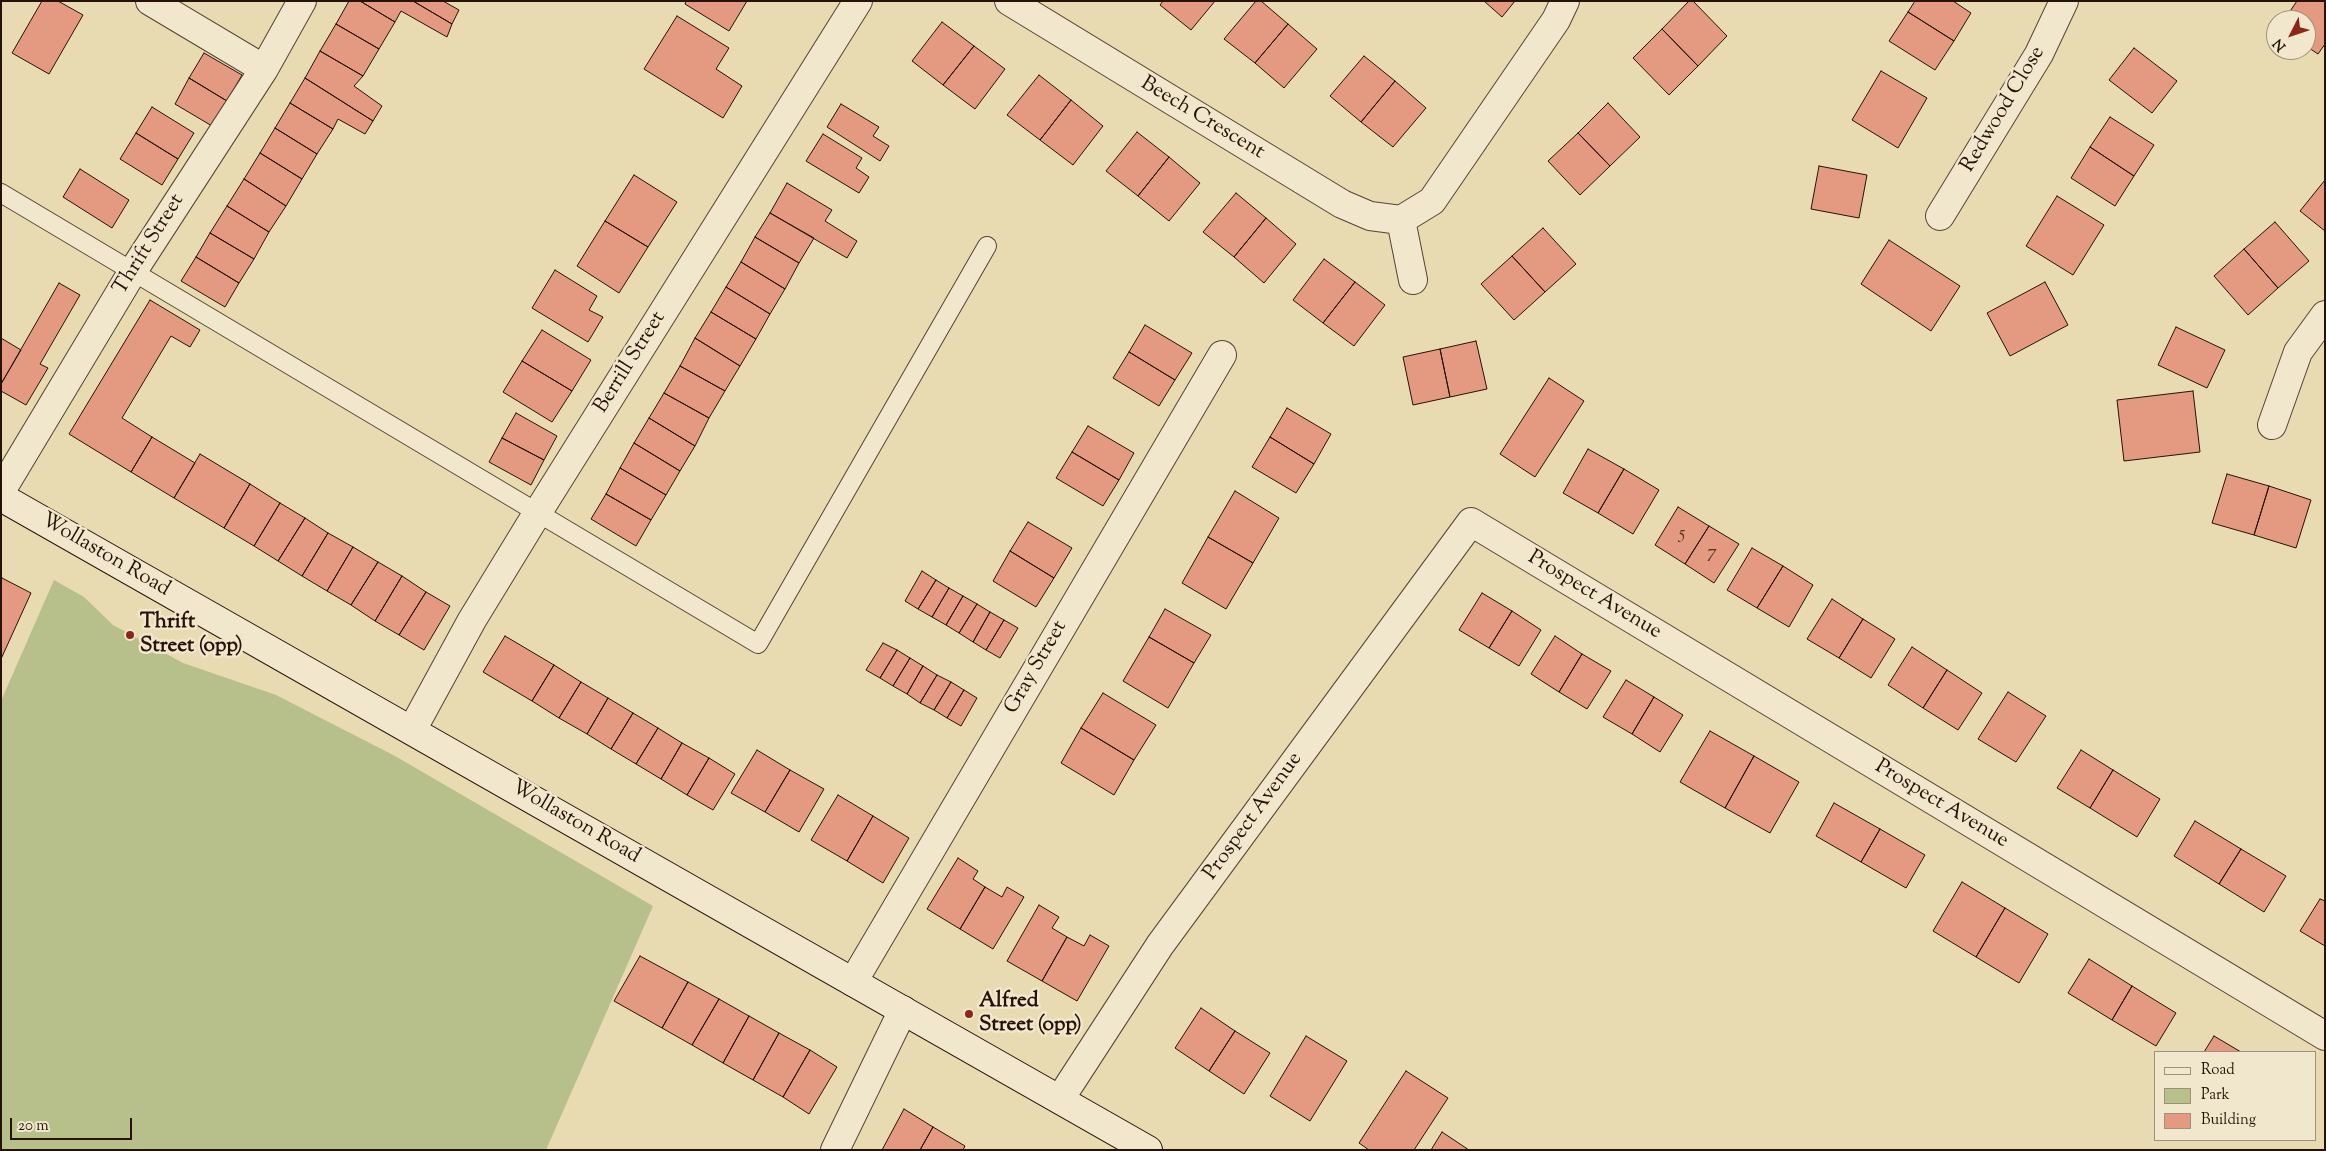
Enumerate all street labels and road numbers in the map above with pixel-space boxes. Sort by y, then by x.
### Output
street label: Redwood Close [1957,42,2051,178]
street label: Beech Crescent [1135,72,1269,166]
street label: Thrift Street [109,190,191,300]
street label: Berrill Street [590,307,672,419]
street label: Wollaston Road [36,509,174,603]
street label: Prospect Avenue [1522,546,1666,646]
street label: Gray Street [1000,617,1074,719]
street label: Prospect Avenue [1199,748,1309,886]
street label: Prospect Avenue [1869,755,2013,855]
street label: Wollaston Road [506,776,644,870]

